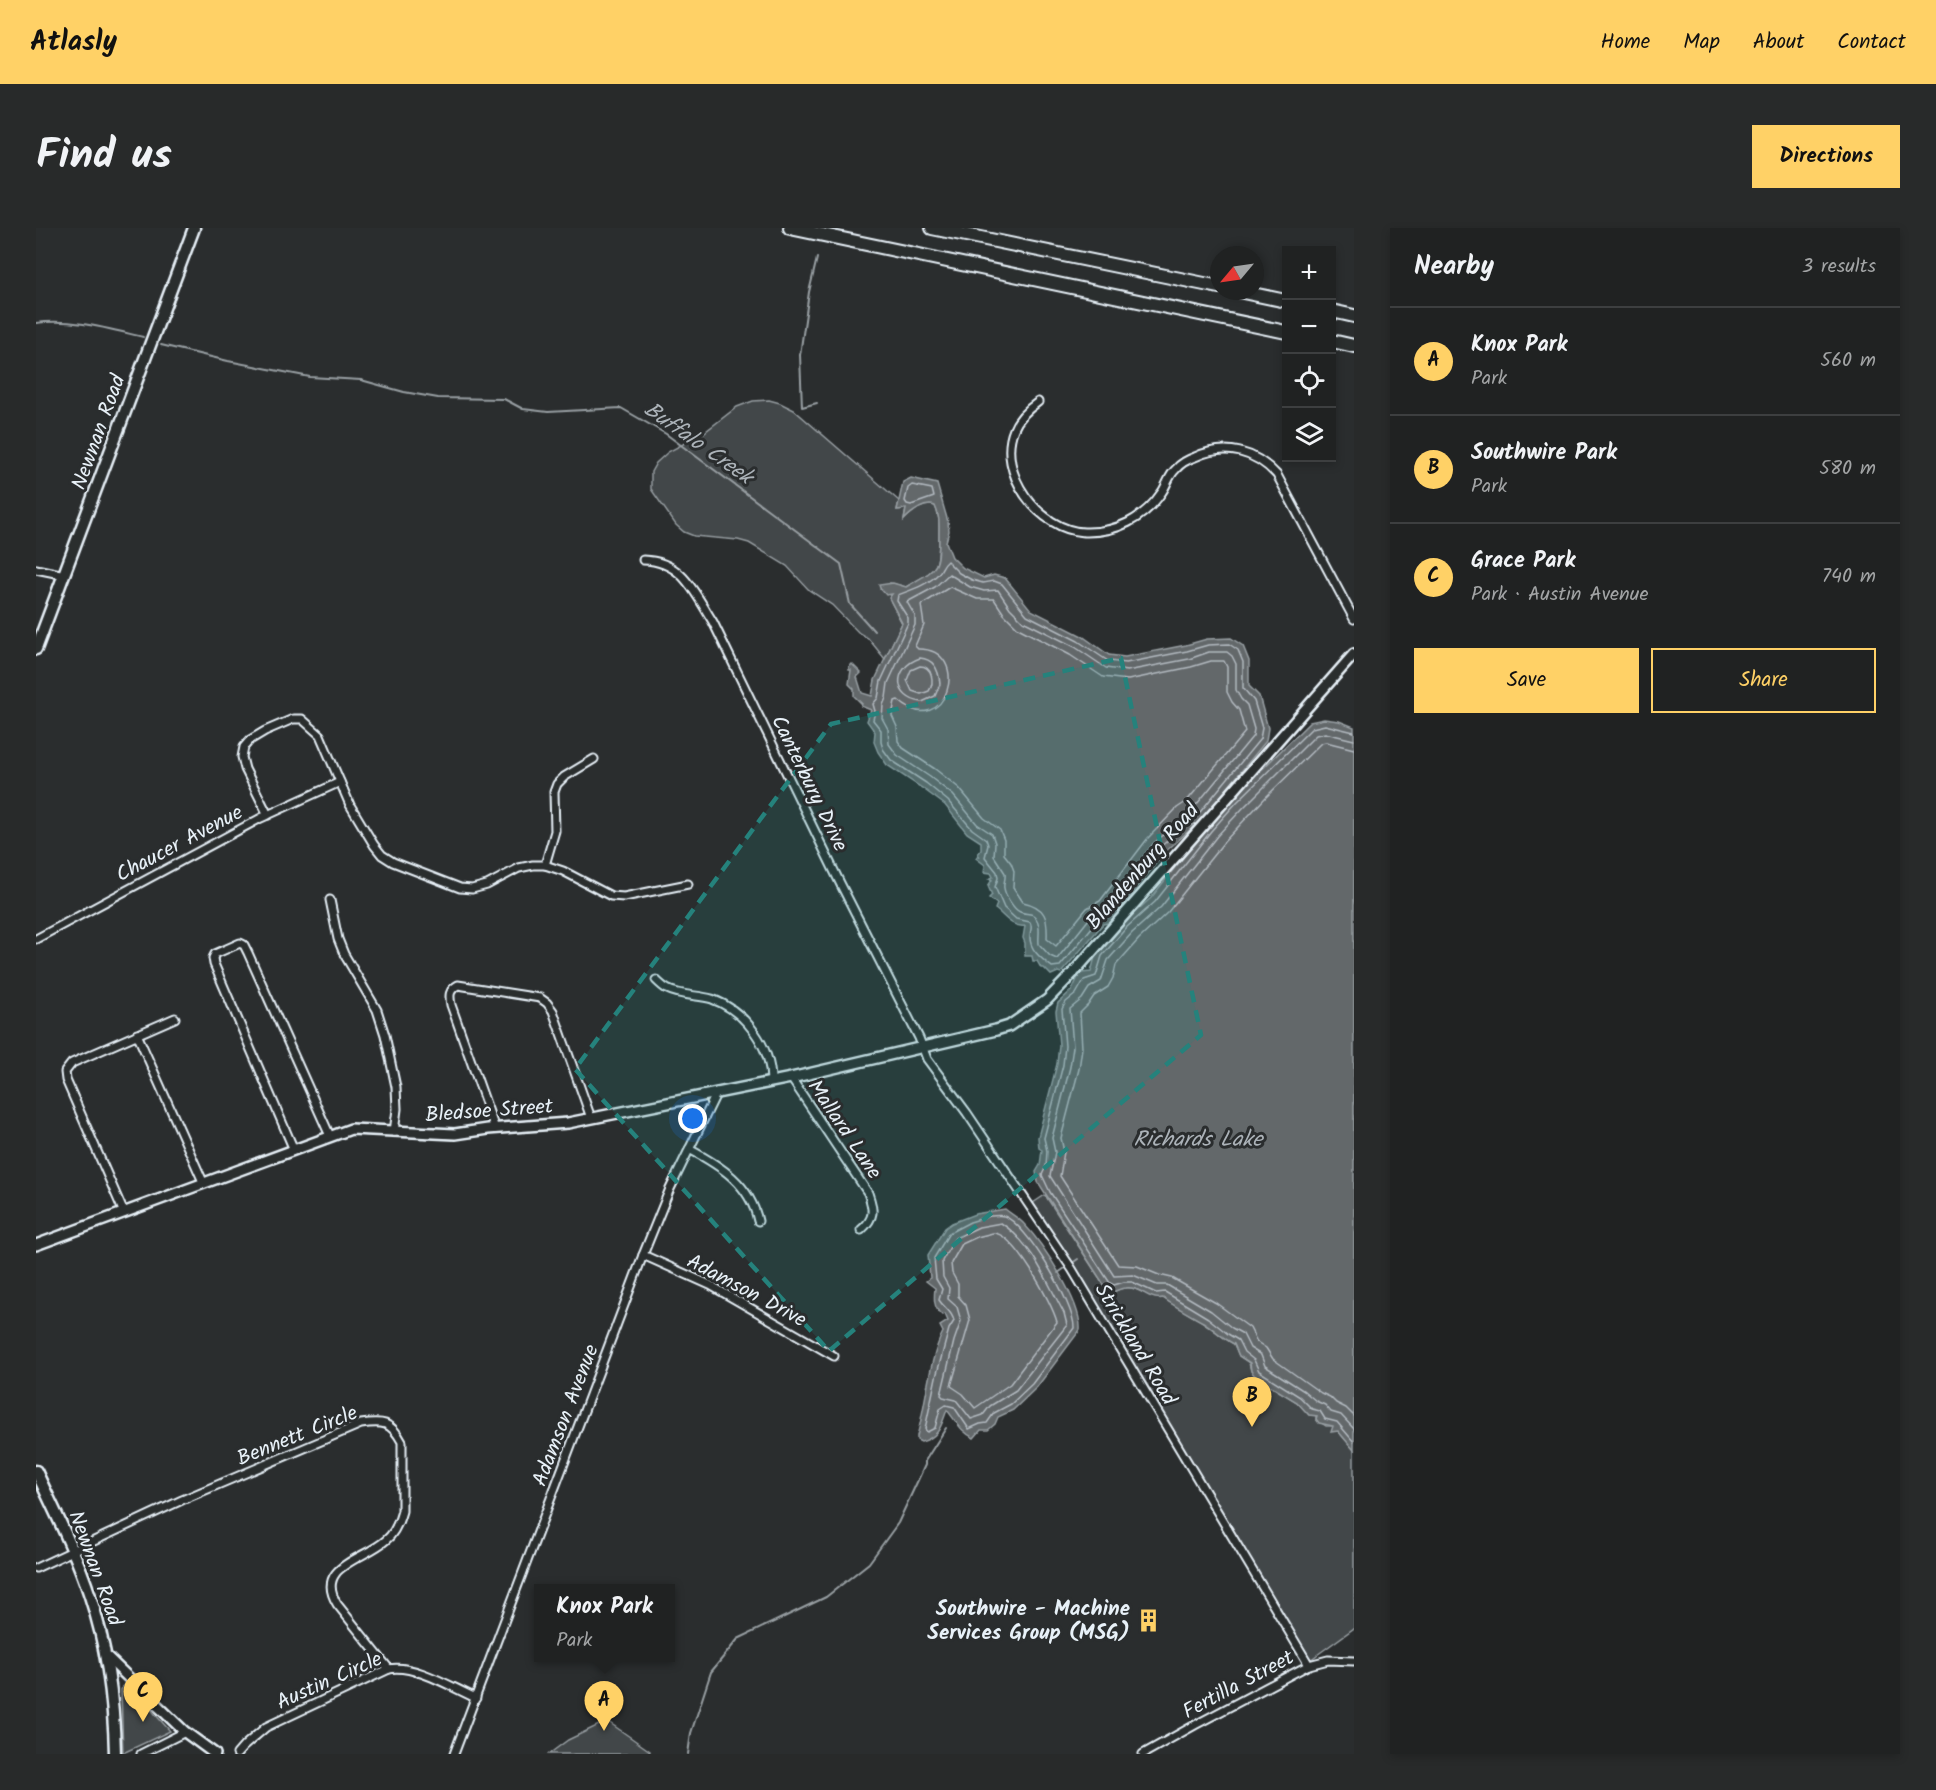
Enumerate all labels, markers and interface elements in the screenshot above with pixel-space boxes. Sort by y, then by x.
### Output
text: Atlasly [30,20,117,65]
text: Home [1601,26,1650,59]
text: Map [1683,26,1720,59]
text: About [1753,26,1804,59]
text: Contact [1837,26,1906,59]
text: Find us [36,123,172,190]
button: Directions [1752,125,1900,188]
north arrow [1210,246,1264,300]
map controls [1282,246,1336,462]
button: + [1282,246,1336,300]
text: Nearby [1414,246,1494,288]
text: 3 results [1802,251,1876,283]
button: − [1282,300,1336,354]
text: Knox Park [1471,328,1567,363]
text: A [1427,345,1440,377]
text: 560 m [1820,345,1876,377]
button: locate [1282,354,1336,408]
text: Park [1471,363,1507,395]
street label: Newnan Road [63,370,136,495]
water label: Buffalo Creek [636,394,762,497]
button: layers [1282,408,1336,462]
text: Southwire Park [1471,436,1617,471]
text: B [1427,453,1440,485]
text: 580 m [1819,453,1876,485]
text: Park [1471,471,1507,503]
text: Grace Park [1471,544,1575,579]
text: C [1427,561,1440,593]
text: 740 m [1822,561,1876,593]
text: Park · Austin Avenue [1471,579,1648,611]
button: Save [1414,648,1639,713]
button: Share [1651,648,1876,713]
street label: Canterbury Drive [761,710,856,858]
street label: Blandenburg Road [1078,796,1208,938]
street label: Chaucer Avenue [110,797,250,892]
street label: Mallard Lane [798,1073,890,1187]
street label: Bledsoe Street [424,1091,555,1132]
your location [678,1104,707,1133]
water label: Richards Lake [1134,1123,1265,1158]
street label: Adamson Drive [680,1246,813,1337]
street label: Strickland Road [1085,1277,1185,1413]
street label: Adamson Avenue [524,1339,609,1491]
pin: B [1232,1378,1272,1427]
street label: Bennett Circle [232,1397,363,1476]
street label: Newnan Road [58,1506,131,1631]
popup [534,1584,675,1662]
text: Knox Park [556,1590,653,1625]
place label: Southwire - Machine Services Group (MSG) [927,1593,1130,1650]
building icon: Southwire - Machine Services Group (MSG) [1135,1607,1161,1633]
text: Park [556,1625,593,1657]
street label: Fertilla Street [1177,1642,1301,1729]
street label: Austin Circle [271,1643,388,1719]
pin: C [124,1672,162,1722]
pin: A [584,1682,624,1731]

